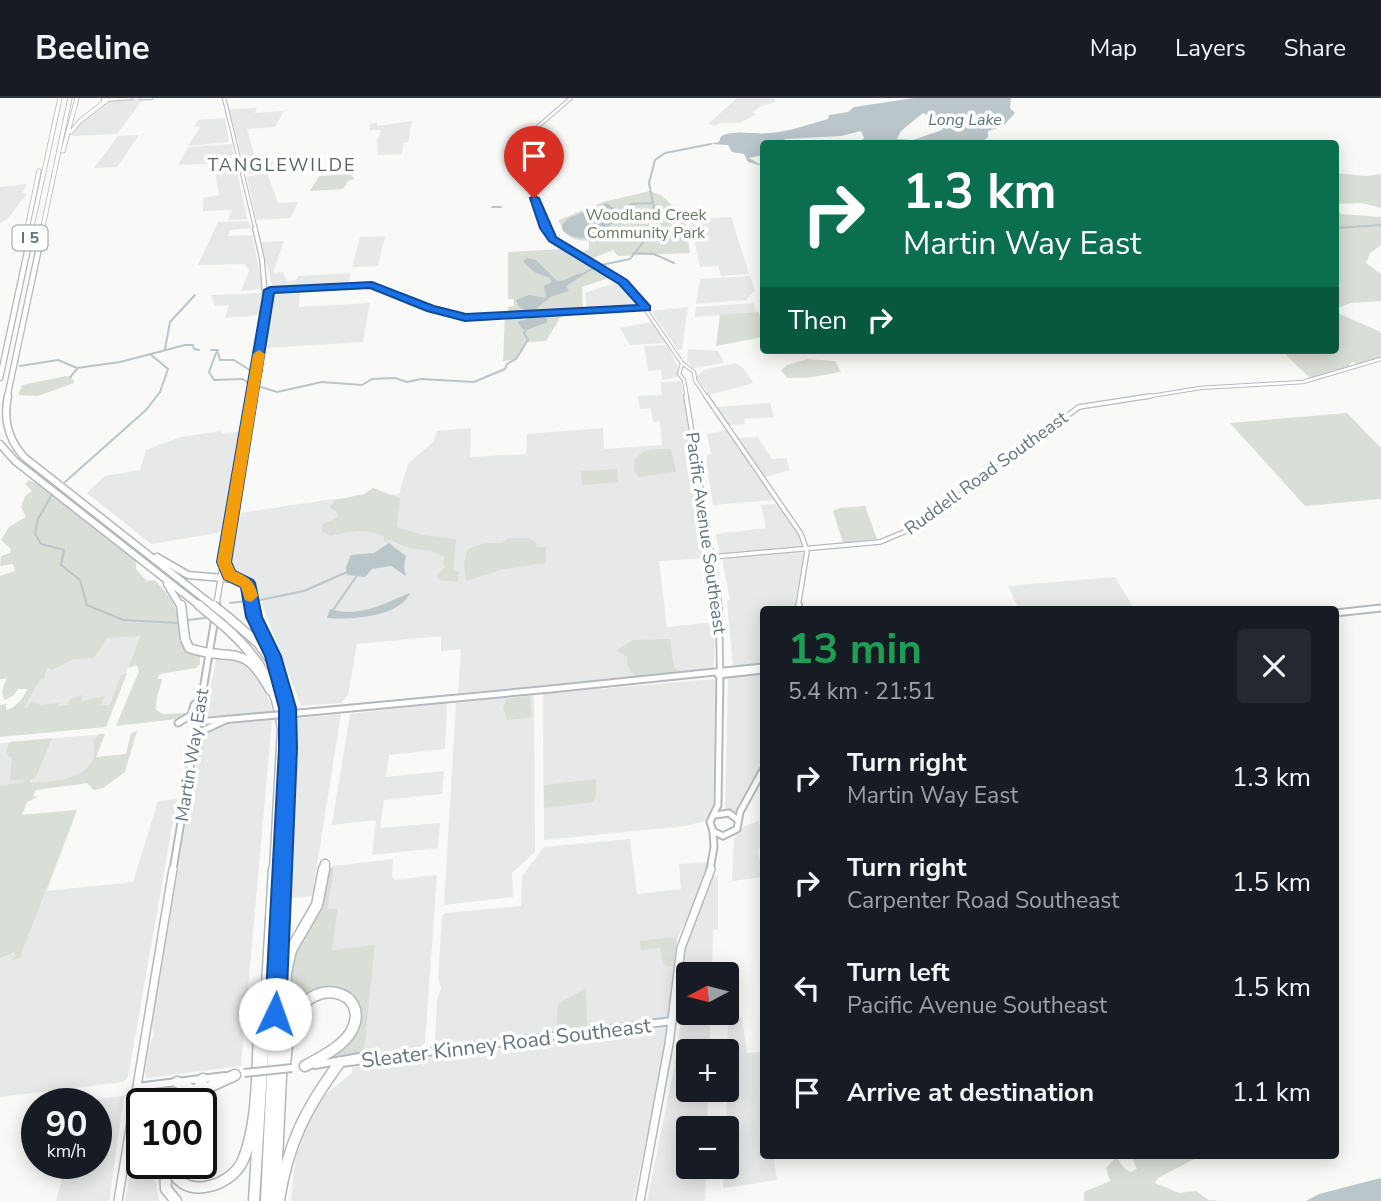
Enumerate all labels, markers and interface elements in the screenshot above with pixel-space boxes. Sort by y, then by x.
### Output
text: Beeline [35,26,150,71]
text: Map [1090,32,1137,64]
text: Layers [1175,32,1246,64]
text: Share [1284,32,1346,64]
water label: Long Lake [928,109,1002,131]
pin [504,126,564,198]
icon: arrive [515,137,553,175]
district label: TANGLEWILDE [207,153,357,177]
text: 1.3 km [903,158,1056,225]
icon: right [788,168,879,259]
park label: Woodland Creek Community Park [586,204,707,244]
text: Martin Way East [903,222,1141,265]
road number: I 5 [12,226,48,250]
icon: right [861,301,899,339]
text: Then [788,303,847,338]
street label: Ruddell Road Southeast [900,405,1073,540]
street label: Pacific Avenue Southeast [680,431,732,636]
text: 13 min [788,621,922,678]
button: close [1237,629,1311,703]
text: 5.4 km · 21:51 [788,676,935,707]
street label: Martin Way East [170,686,214,823]
text: Turn right [847,745,966,780]
icon: right [788,759,826,797]
text: 1.3 km [1232,760,1311,795]
text: Martin Way East [847,780,1018,811]
text: Turn right [847,850,966,885]
icon: right [788,864,826,902]
text: 1.5 km [1232,865,1311,900]
text: Carpenter Road Southeast [847,885,1119,916]
text: Turn left [847,955,950,990]
north arrow [676,962,738,1026]
map controls [676,962,739,1179]
icon: left [788,969,826,1007]
text: 1.5 km [1232,970,1311,1005]
position arrow [238,977,312,1051]
text: Pacific Avenue Southeast [847,990,1107,1021]
street label: Sleater Kinney Road Southeast [360,1011,653,1075]
button: + [676,1039,739,1102]
icon: arrive [788,1074,826,1112]
text: Arrive at destination [847,1075,1094,1110]
text: 1.1 km [1232,1075,1311,1110]
speed limit sign: 100 [126,1088,217,1179]
text: 90 [45,1101,88,1148]
button: − [676,1116,739,1179]
text: km/h [47,1139,86,1163]

